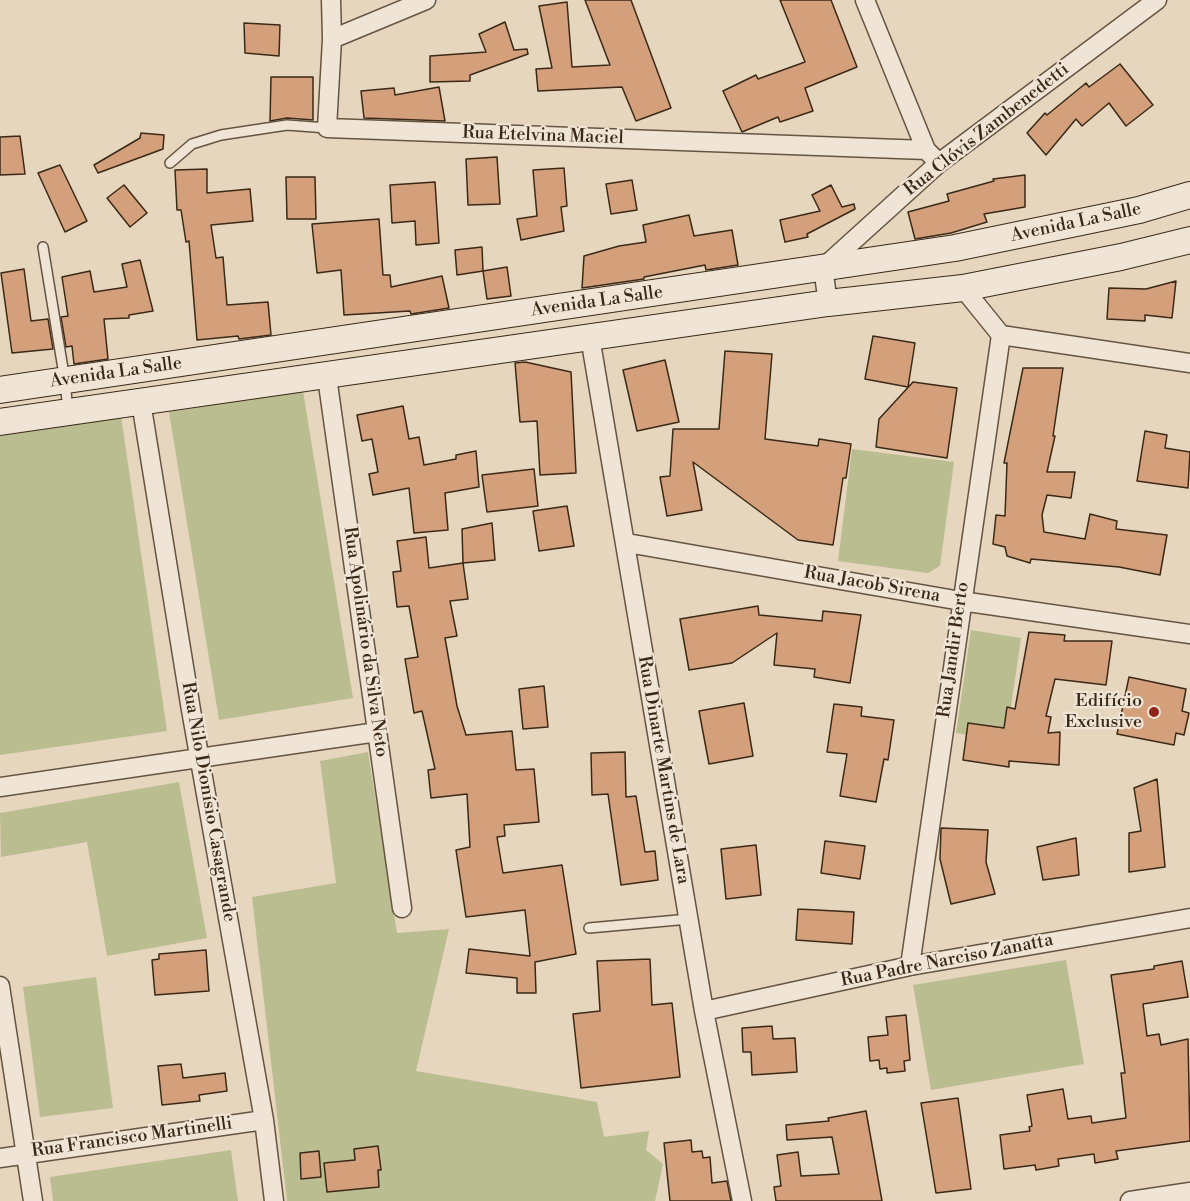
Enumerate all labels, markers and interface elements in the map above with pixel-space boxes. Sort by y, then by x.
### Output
street label: Rua Clóvis Zambenedetti [900,59,1074,201]
street label: Rua Etelvina Maciel [462,122,624,150]
street label: Avenida La Salle [1009,199,1143,247]
street label: Avenida La Salle [530,282,664,322]
street label: Avenida La Salle [49,353,183,393]
street label: Rua Apolinário da Silva Neto [338,525,392,759]
street label: Rua Jacob Sirena [802,562,942,608]
street label: Rua Jandir Berto [934,581,974,719]
street label: Rua Dinarte Martins de Lara [632,654,694,886]
street label: Rua Nilo Dionísio Casagrande [176,680,240,924]
place label: Edifício Exclusive [1065,691,1142,734]
marker: Edifício Exclusive [1147,705,1161,719]
street label: Rua Padre Narciso Zanatta [839,930,1055,992]
street label: Rua Francisco Martinelli [30,1113,234,1163]

